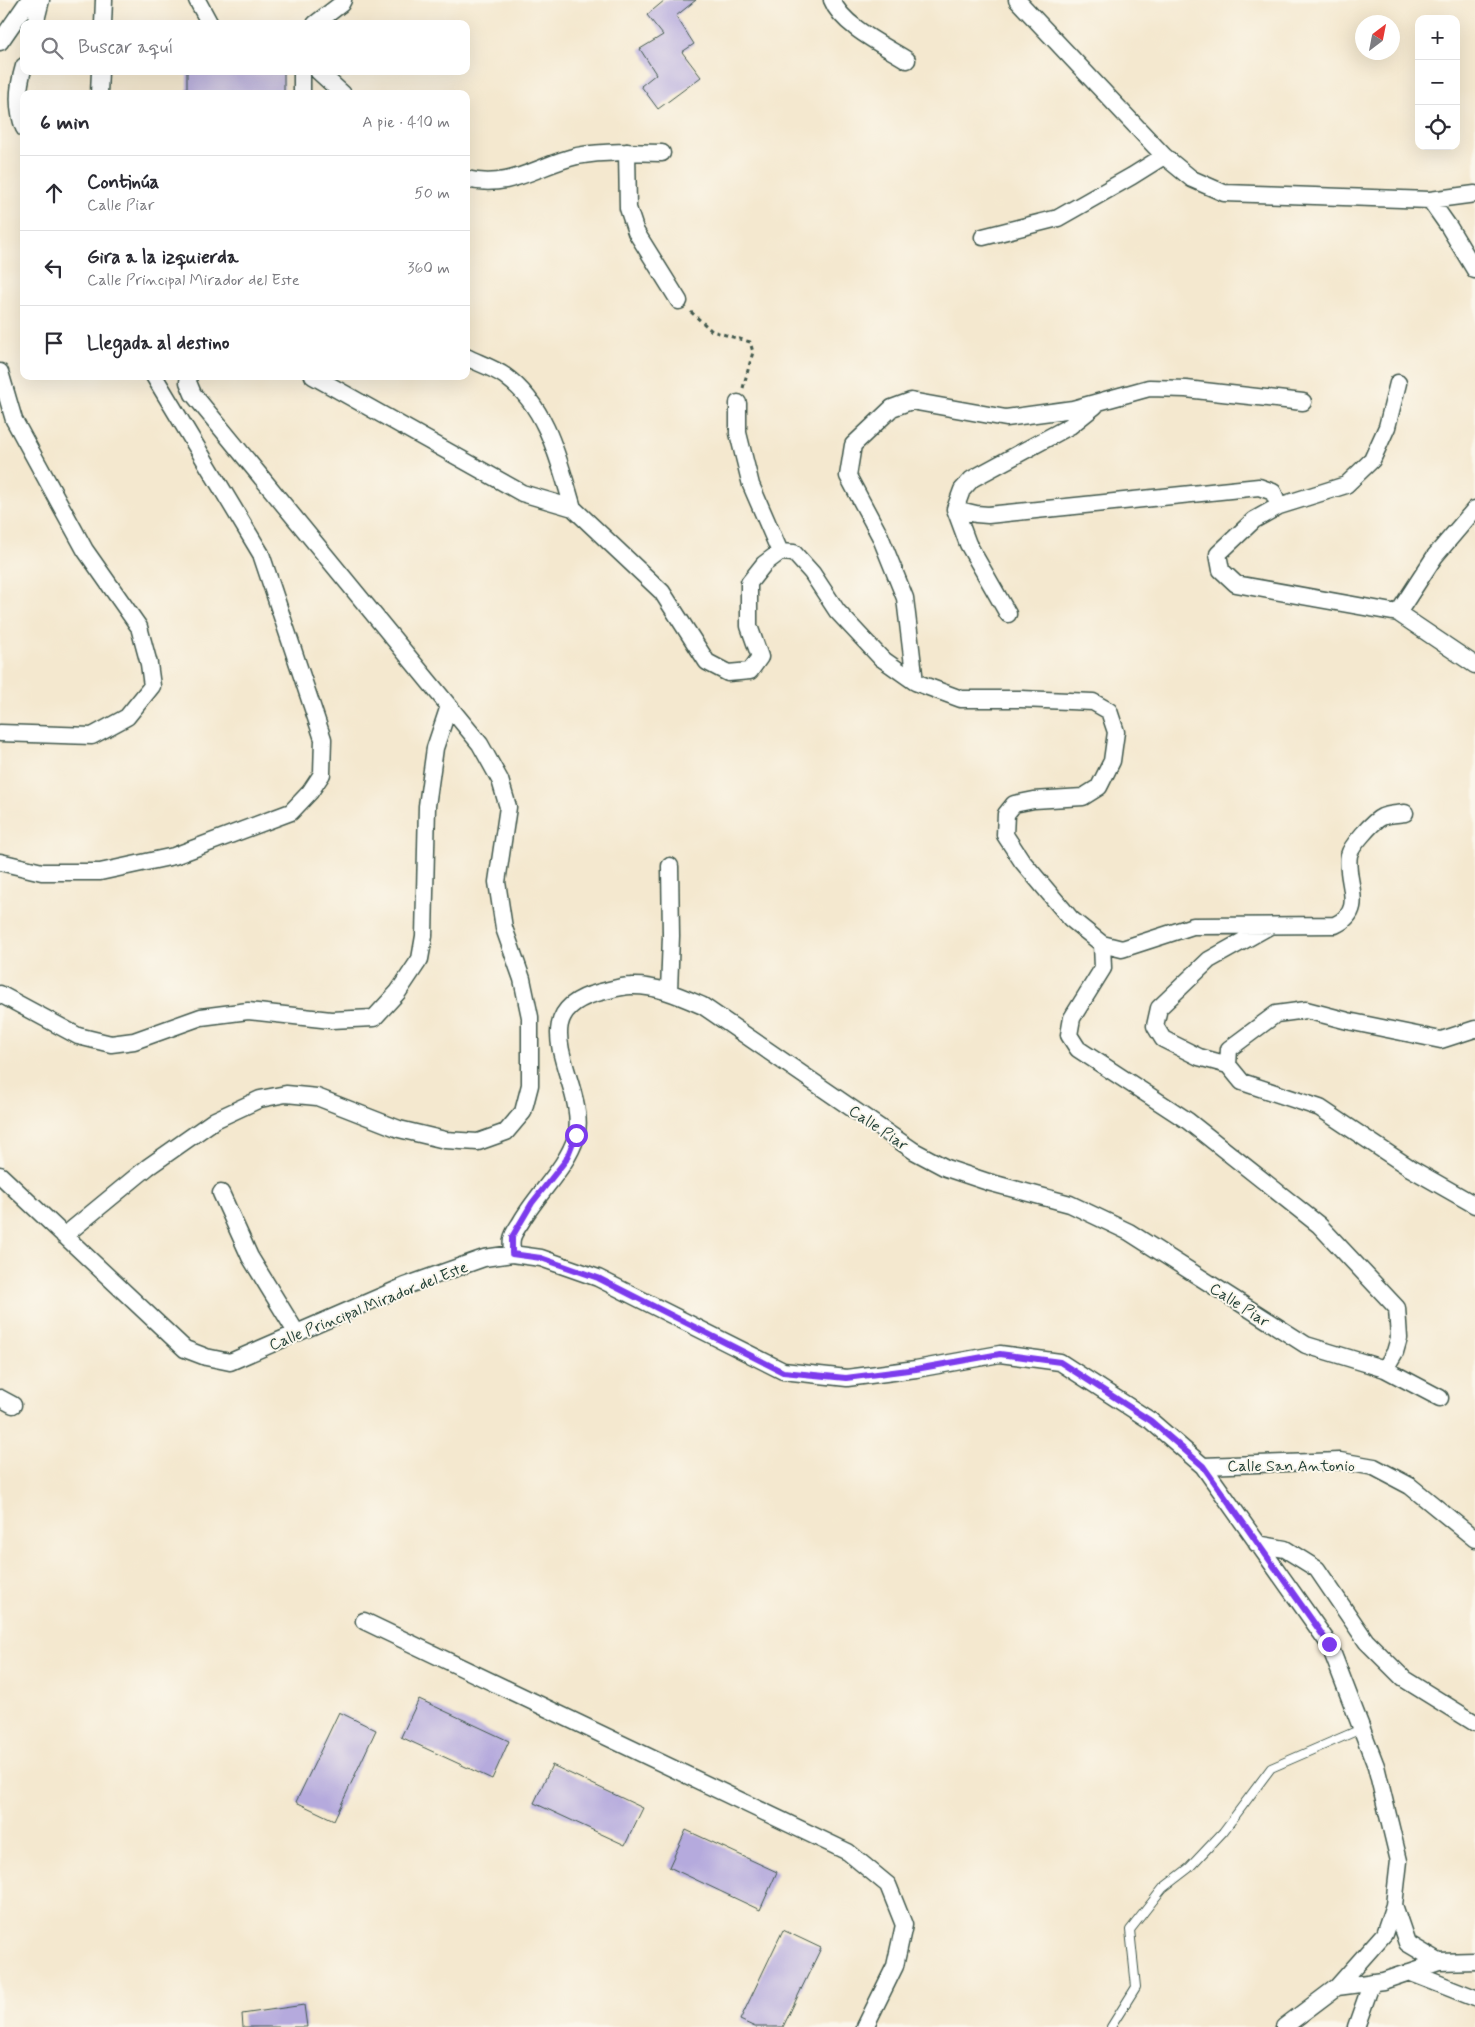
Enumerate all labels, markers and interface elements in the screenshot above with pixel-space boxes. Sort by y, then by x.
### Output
north arrow [1355,15,1400,60]
map controls [1415,15,1460,150]
button: + [1415,15,1460,60]
search box [20,20,470,75]
icon: search [38,34,66,62]
text: Buscar aquí [78,35,173,60]
button: − [1415,60,1460,105]
button: locate [1415,105,1460,150]
text: 6 min [40,109,90,137]
text: A pie · 410 m [362,112,450,133]
text: Continúa [87,170,159,195]
icon: ahead [40,179,68,207]
text: 50 m [414,183,450,204]
text: Calle Piar [87,195,154,216]
text: Gira a la izquierda [87,245,238,270]
icon: left [40,254,68,282]
text: 360 m [407,258,450,279]
text: Calle Principal Mirador del Este [87,270,300,291]
icon: arrive [40,329,68,357]
text: Llegada al destino [87,331,229,356]
street label: Calle Piar [844,1101,912,1156]
route start [565,1124,588,1147]
street label: Calle Principal Mirador del Este [266,1257,471,1356]
street label: Calle Piar [1205,1278,1273,1333]
street label: Calle San Antonio [1227,1456,1355,1477]
route end [1318,1633,1341,1656]

